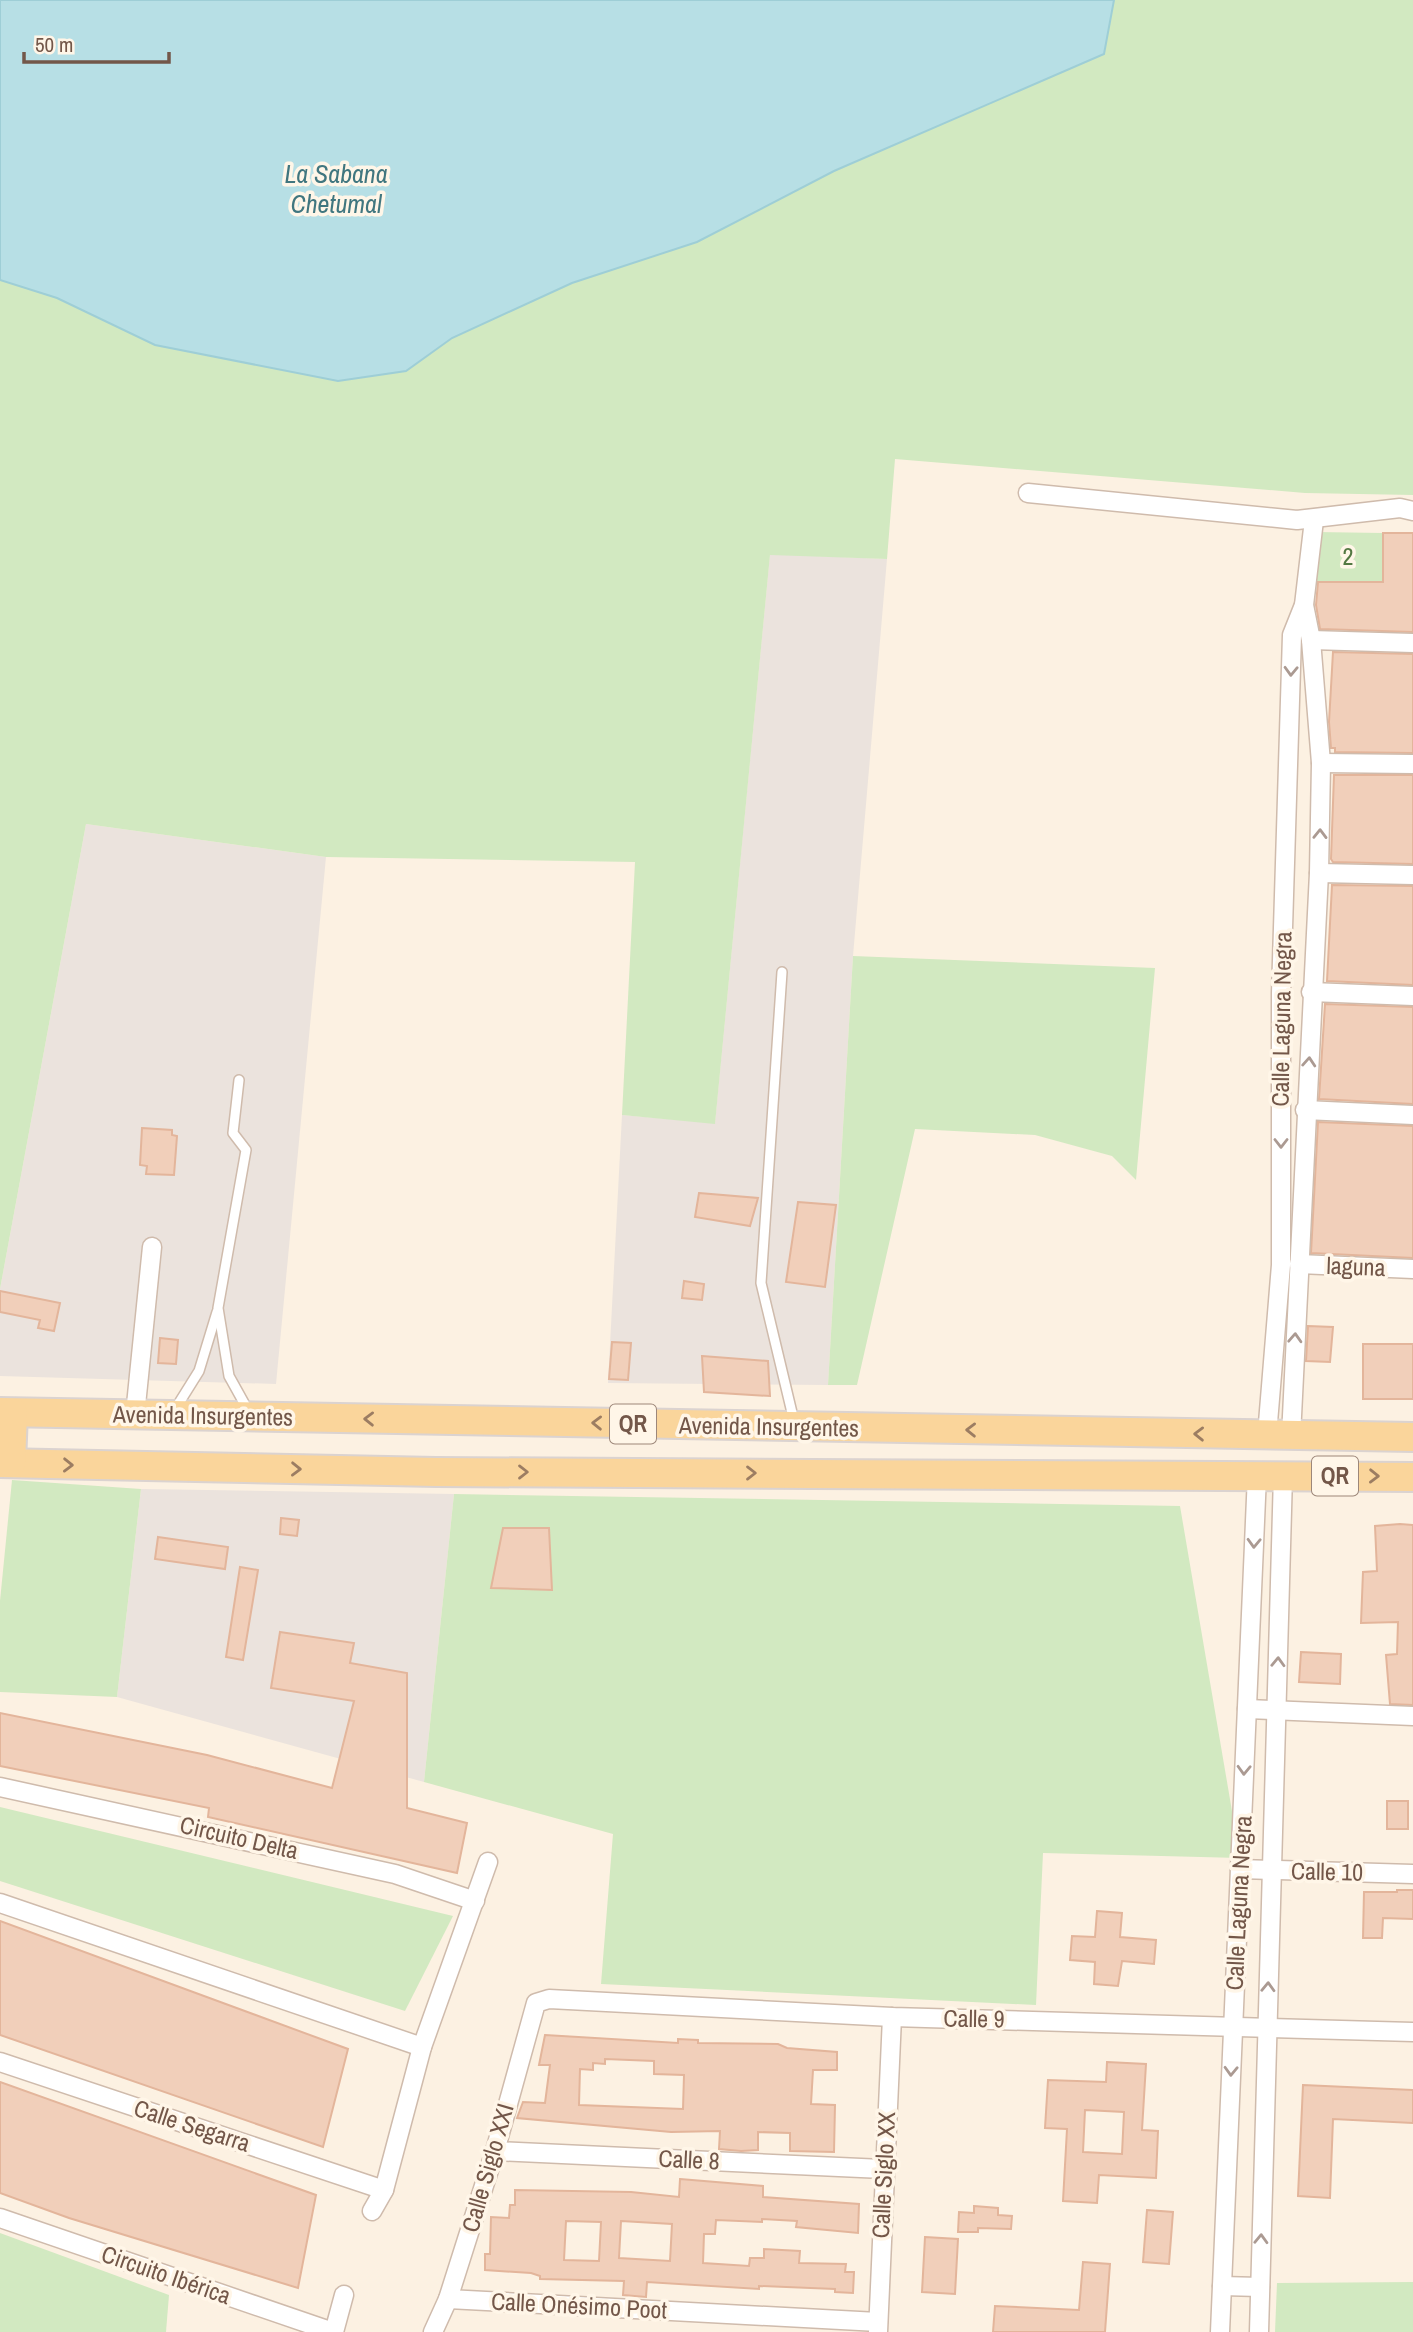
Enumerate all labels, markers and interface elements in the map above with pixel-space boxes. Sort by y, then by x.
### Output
scale bar [24,21,170,65]
text: 50 m [35,30,73,59]
water label: La Sabana Chetumal [284,156,388,221]
park label: 2 [1343,540,1353,572]
one-way arrow [1283,665,1298,676]
one-way arrow [1312,829,1327,840]
street label: Calle Laguna Negra [1263,931,1299,1107]
one-way arrow [1301,1056,1316,1067]
one-way arrow [1273,1138,1289,1149]
street label: laguna [1326,1249,1386,1283]
one-way arrow [1287,1332,1302,1343]
street label: Avenida Insurgentes [112,1397,293,1433]
road number: QR [610,1404,656,1443]
street label: Avenida Insurgentes [678,1408,859,1444]
one-way arrow [364,1411,374,1427]
one-way arrow [591,1416,602,1431]
one-way arrow [965,1422,976,1438]
one-way arrow [1193,1426,1203,1442]
road number: QR [1312,1456,1358,1496]
one-way arrow [63,1457,74,1472]
one-way arrow [291,1461,301,1477]
one-way arrow [518,1464,529,1480]
one-way arrow [746,1465,756,1481]
one-way arrow [1370,1468,1380,1484]
one-way arrow [1247,1538,1262,1549]
one-way arrow [1270,1656,1285,1667]
one-way arrow [1237,1765,1252,1776]
street label: Circuito Delta [177,1808,301,1866]
street label: Calle Laguna Negra [1217,1815,1259,1991]
street label: Calle 10 [1291,1854,1363,1888]
one-way arrow [1261,1982,1276,1993]
street label: Calle 9 [943,2001,1005,2035]
one-way arrow [1224,2066,1239,2077]
street label: Calle Segarra [130,2091,255,2159]
street label: Calle Siglo XXI [453,2100,521,2236]
street label: Calle Siglo XX [864,2110,902,2239]
street label: Calle 8 [658,2141,720,2177]
one-way arrow [1254,2234,1269,2245]
street label: Circuito Ibérica [98,2237,235,2311]
street label: Calle Onésimo Poot [490,2284,668,2326]

